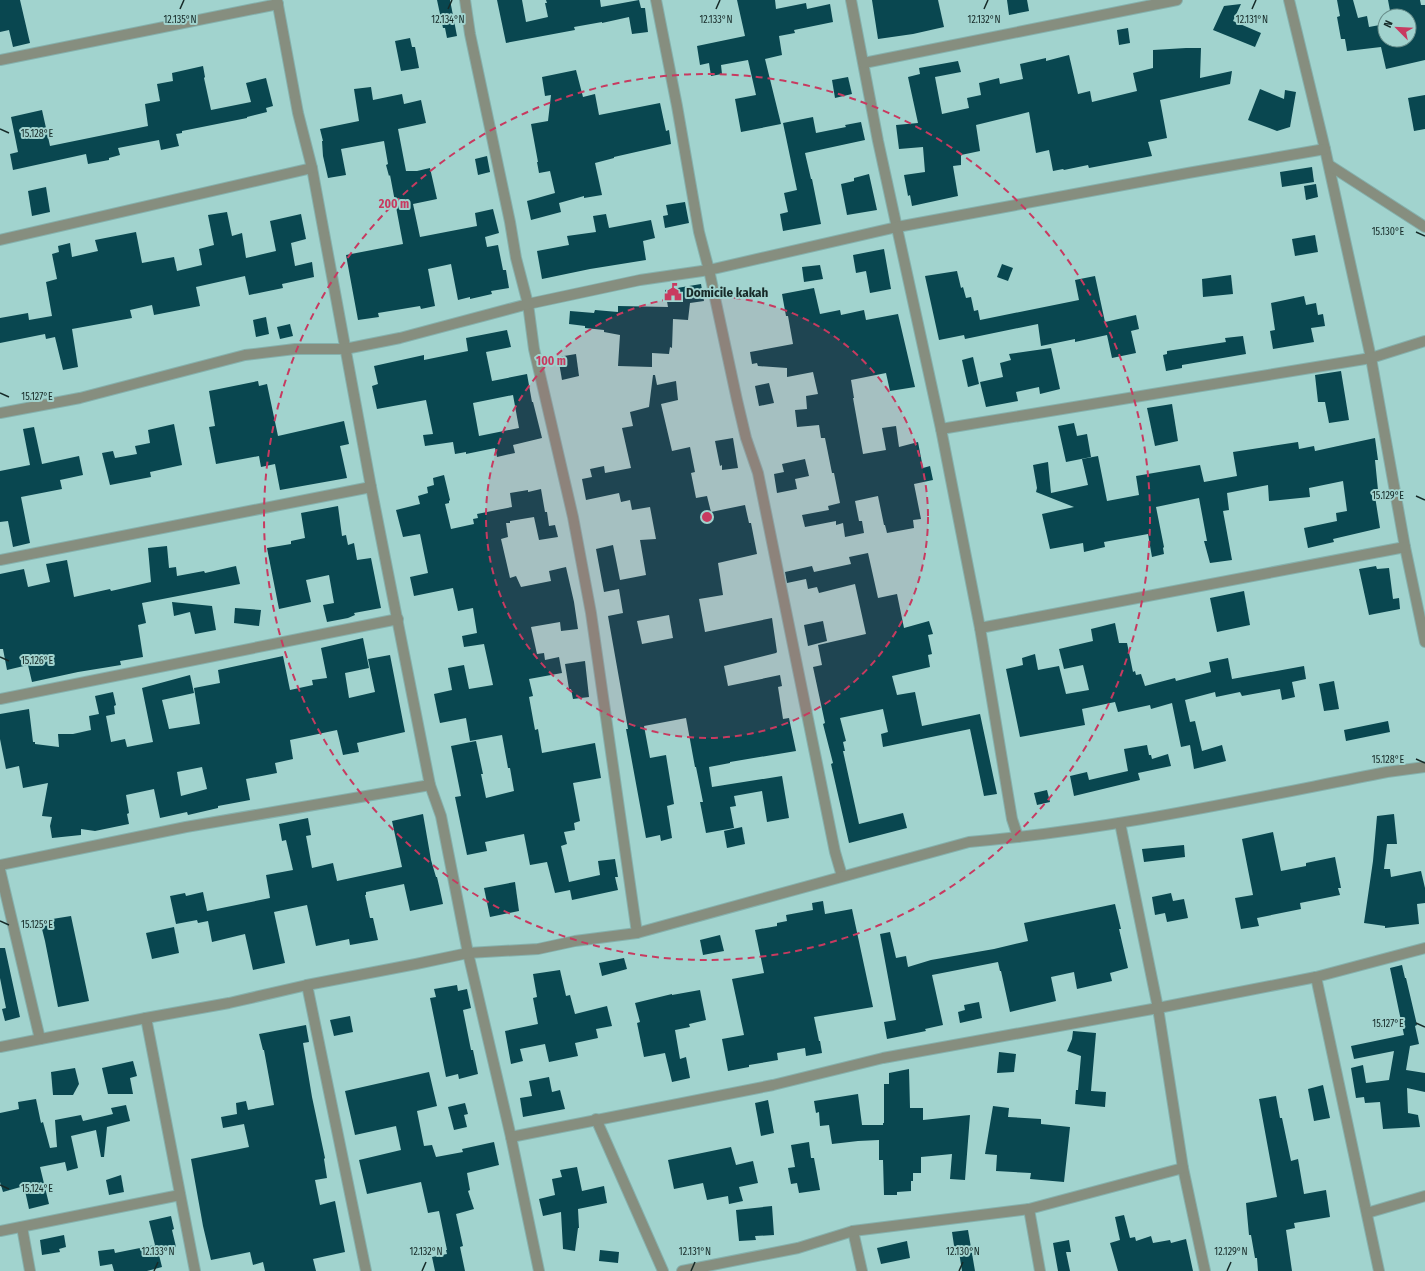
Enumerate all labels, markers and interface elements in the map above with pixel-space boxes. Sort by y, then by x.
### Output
north arrow [1377,8,1417,48]
text: 12.135°N [163,14,197,26]
text: 12.134°N [431,14,465,26]
text: 12.133°N [699,14,733,26]
text: 12.132°N [968,14,1000,26]
text: 12.131°N [1236,14,1268,26]
text: N [1381,18,1396,30]
text: 15.128°E [21,128,53,140]
text: 200 m [378,197,409,211]
text: 15.130°E [1372,226,1405,238]
public building icon: Domicile kakah [663,282,683,302]
place label: Domicile kakah [686,285,769,300]
text: 100 m [536,354,566,368]
text: 15.127°E [21,391,53,403]
text: 15.129°E [1372,490,1404,502]
centre of rings [700,510,714,524]
text: 15.126°E [21,655,53,667]
text: 15.128°E [1372,754,1404,766]
text: 15.125°E [21,919,53,931]
text: 15.127°E [1372,1018,1404,1030]
text: 15.124°E [21,1183,53,1195]
text: 12.133°N [141,1246,175,1258]
text: 12.132°N [410,1246,442,1258]
text: 12.131°N [679,1246,711,1258]
text: 12.130°N [946,1246,980,1258]
text: 12.129°N [1214,1246,1248,1258]

